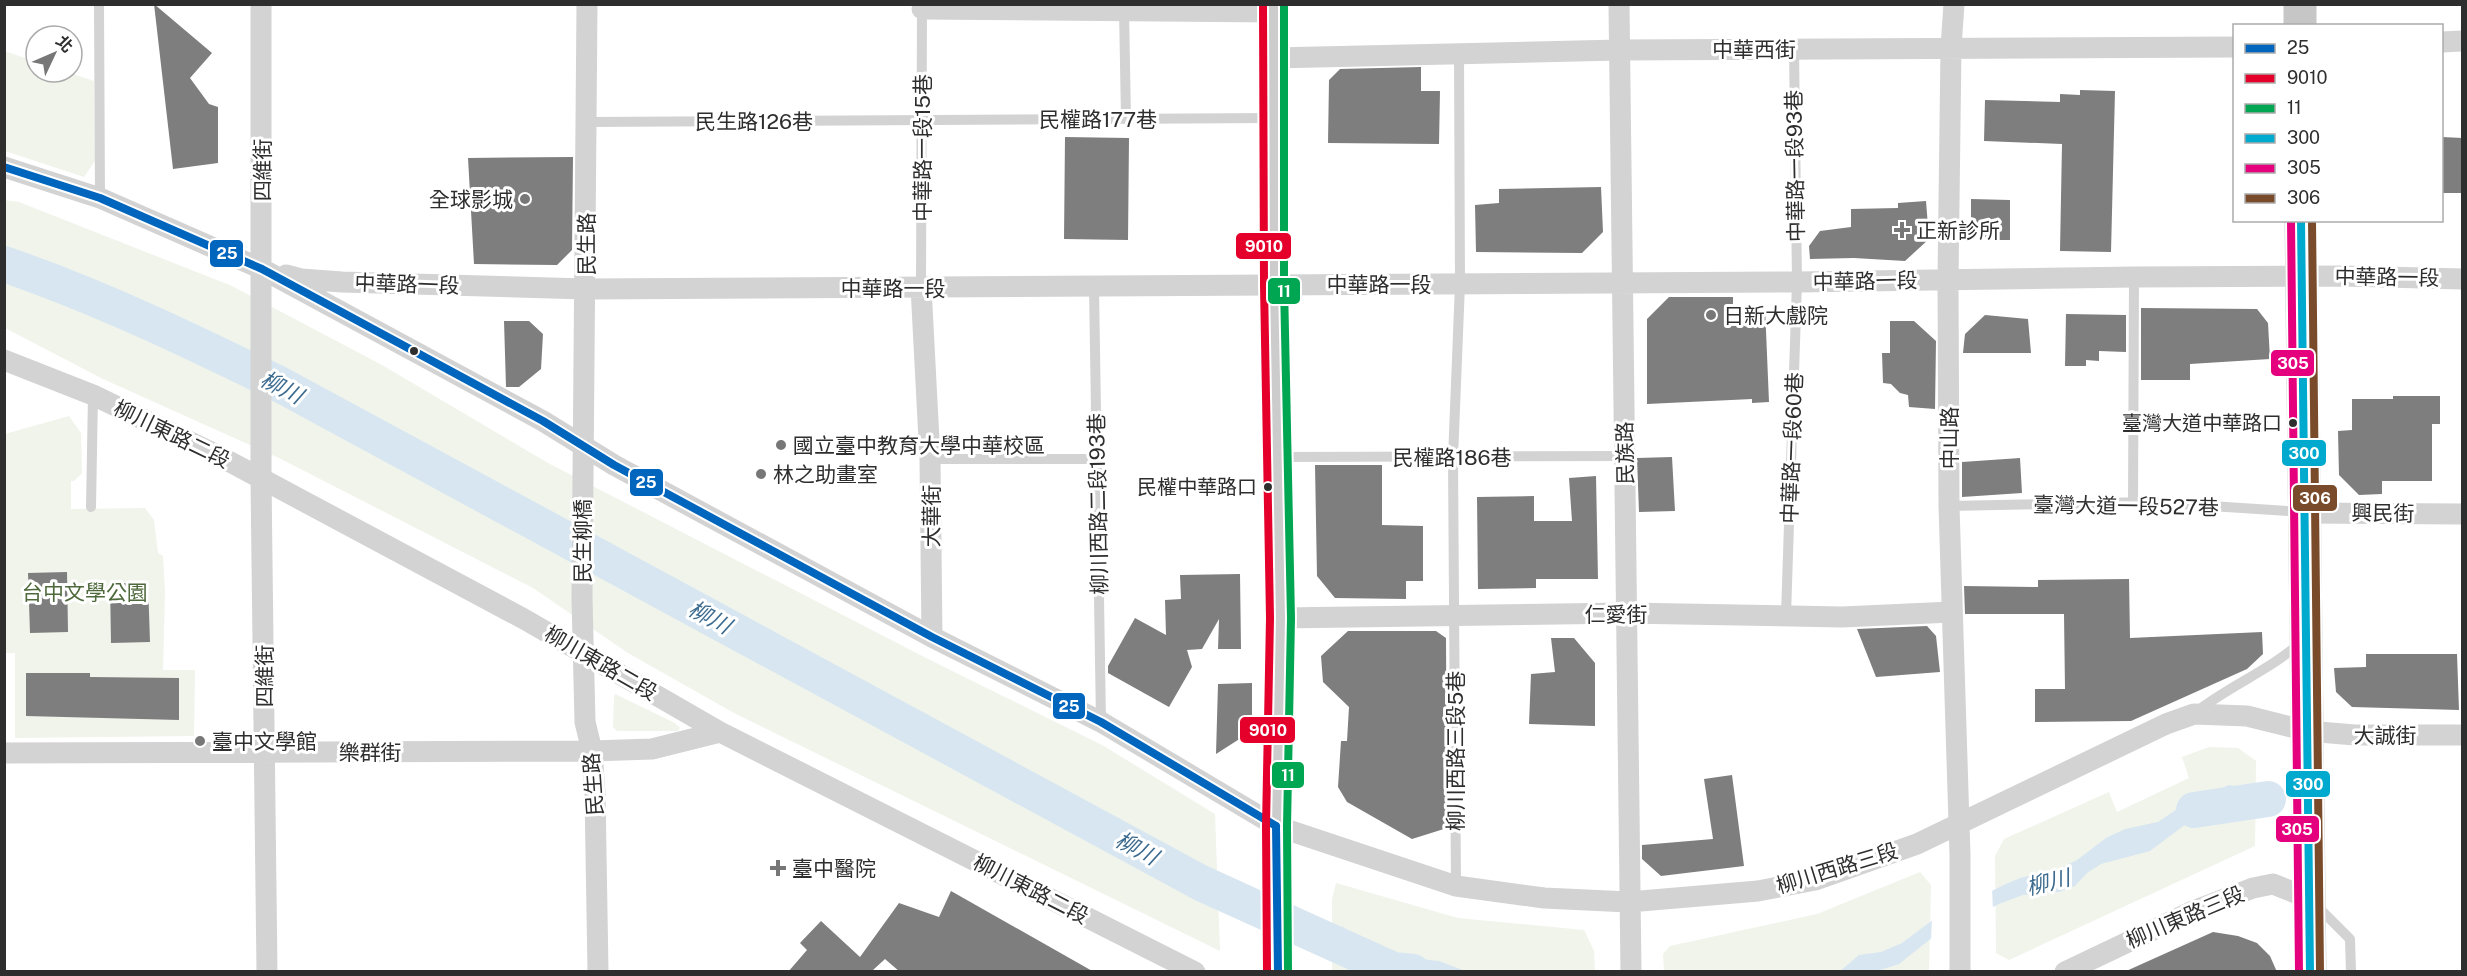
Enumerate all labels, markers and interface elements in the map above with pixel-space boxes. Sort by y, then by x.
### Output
north arrow [24,24,84,84]
legend [2233,24,2443,222]
text: 北 [52,32,77,56]
street label: 中華西街 [1712,37,1796,62]
text: 25 [2287,37,2309,58]
text: 9010 [2287,67,2327,88]
street label: 中華路一段15巷 [910,74,935,222]
street label: 中華路一段93巷 [1781,90,1809,242]
text: 11 [2287,97,2302,118]
street label: 民權路177巷 [1039,107,1157,132]
street label: 民生路126巷 [695,109,813,134]
text: 300 [2287,127,2320,148]
street label: 四維街 [250,139,275,202]
text: 305 [2287,157,2321,178]
place label: 全球影城 [429,187,513,212]
text: 306 [2287,187,2320,208]
marker: 全球影城 [518,192,532,206]
street label: 民生路 [574,213,599,276]
place label: 正新診所 [1916,218,2000,243]
marker: 正新診所 [1893,221,1911,239]
line badge: 9010 [1235,232,1292,260]
text: 9010 [1245,237,1283,256]
line badge: 25 [209,239,244,268]
text: 25 [217,244,238,263]
street label: 中華路一段 [2334,264,2440,290]
street label: 中華路一段 [1812,268,1918,294]
street label: 中華路一段 [354,270,460,298]
street label: 中華路一段 [1327,272,1432,297]
street label: 中華路一段 [841,276,946,301]
line badge: 11 [1267,277,1301,305]
text: 11 [1277,282,1291,301]
place label: 日新大戲院 [1723,303,1828,328]
marker: 日新大戲院 [1704,308,1718,322]
unlabelled marker [408,345,420,357]
line badge: 305 [2270,349,2315,377]
text: 305 [2277,354,2309,373]
water label: 柳川 [256,365,309,409]
street label: 中華路一段60巷 [1777,372,1807,524]
street label: 柳川東路二段 [110,395,234,473]
street label: 中山路 [1937,407,1962,470]
place label: 臺灣大道中華路口 [2122,411,2282,435]
street label: 柳川西路二段193巷 [1084,413,1112,595]
marker: 臺灣大道中華路口 [2287,417,2299,429]
street label: 民族路 [1612,421,1638,485]
place label: 國立臺中教育大學中華校區 [793,433,1045,458]
marker: 國立臺中教育大學中華校區 [774,438,788,452]
line badge: 300 [2281,439,2327,467]
text: 300 [2288,444,2320,463]
street label: 民權路186巷 [1392,445,1512,470]
place label: 林之助畫室 [773,462,878,487]
marker: 林之助畫室 [754,467,768,481]
line badge: 25 [629,468,664,497]
text: 25 [636,473,657,492]
place label: 民權中華路口 [1137,475,1257,499]
marker: 民權中華路口 [1262,481,1274,493]
line badge: 306 [2292,484,2338,512]
street label: 大華街 [919,485,944,548]
text: 306 [2299,489,2331,508]
street label: 臺灣大道一段527巷 [2033,492,2219,520]
street label: 民生柳橋 [570,499,595,583]
street label: 興民街 [2351,500,2415,526]
park label: 台中文學公園 [22,580,148,605]
water label: 柳川 [684,595,737,640]
street label: 仁愛街 [1585,602,1648,627]
street label: 柳川東路二段 [540,621,662,705]
street label: 四維街 [252,645,277,708]
street label: 柳川西路三段5巷 [1443,671,1468,831]
line badge: 25 [1052,692,1086,720]
text: 25 [1059,697,1080,716]
line badge: 9010 [1239,716,1296,744]
text: 9010 [1249,721,1287,740]
street label: 大誠街 [2354,723,2417,748]
place label: 臺中文學館 [212,729,317,754]
marker: 臺中文學館 [193,734,207,748]
street label: 樂群街 [339,740,402,765]
street label: 民生路 [578,752,608,816]
line badge: 11 [1271,761,1305,789]
text: 11 [1281,766,1295,785]
line badge: 300 [2285,770,2331,798]
text: 300 [2292,775,2324,794]
line badge: 305 [2275,815,2320,843]
text: 305 [2281,820,2313,839]
water label: 柳川 [1111,826,1164,871]
street label: 柳川西路三段 [1773,838,1901,898]
street label: 柳川東路二段 [969,849,1093,929]
place label: 臺中醫院 [792,856,876,881]
marker: 臺中醫院 [769,859,787,877]
water label: 柳川 [2024,864,2074,900]
street label: 柳川東路三段 [2122,881,2248,953]

